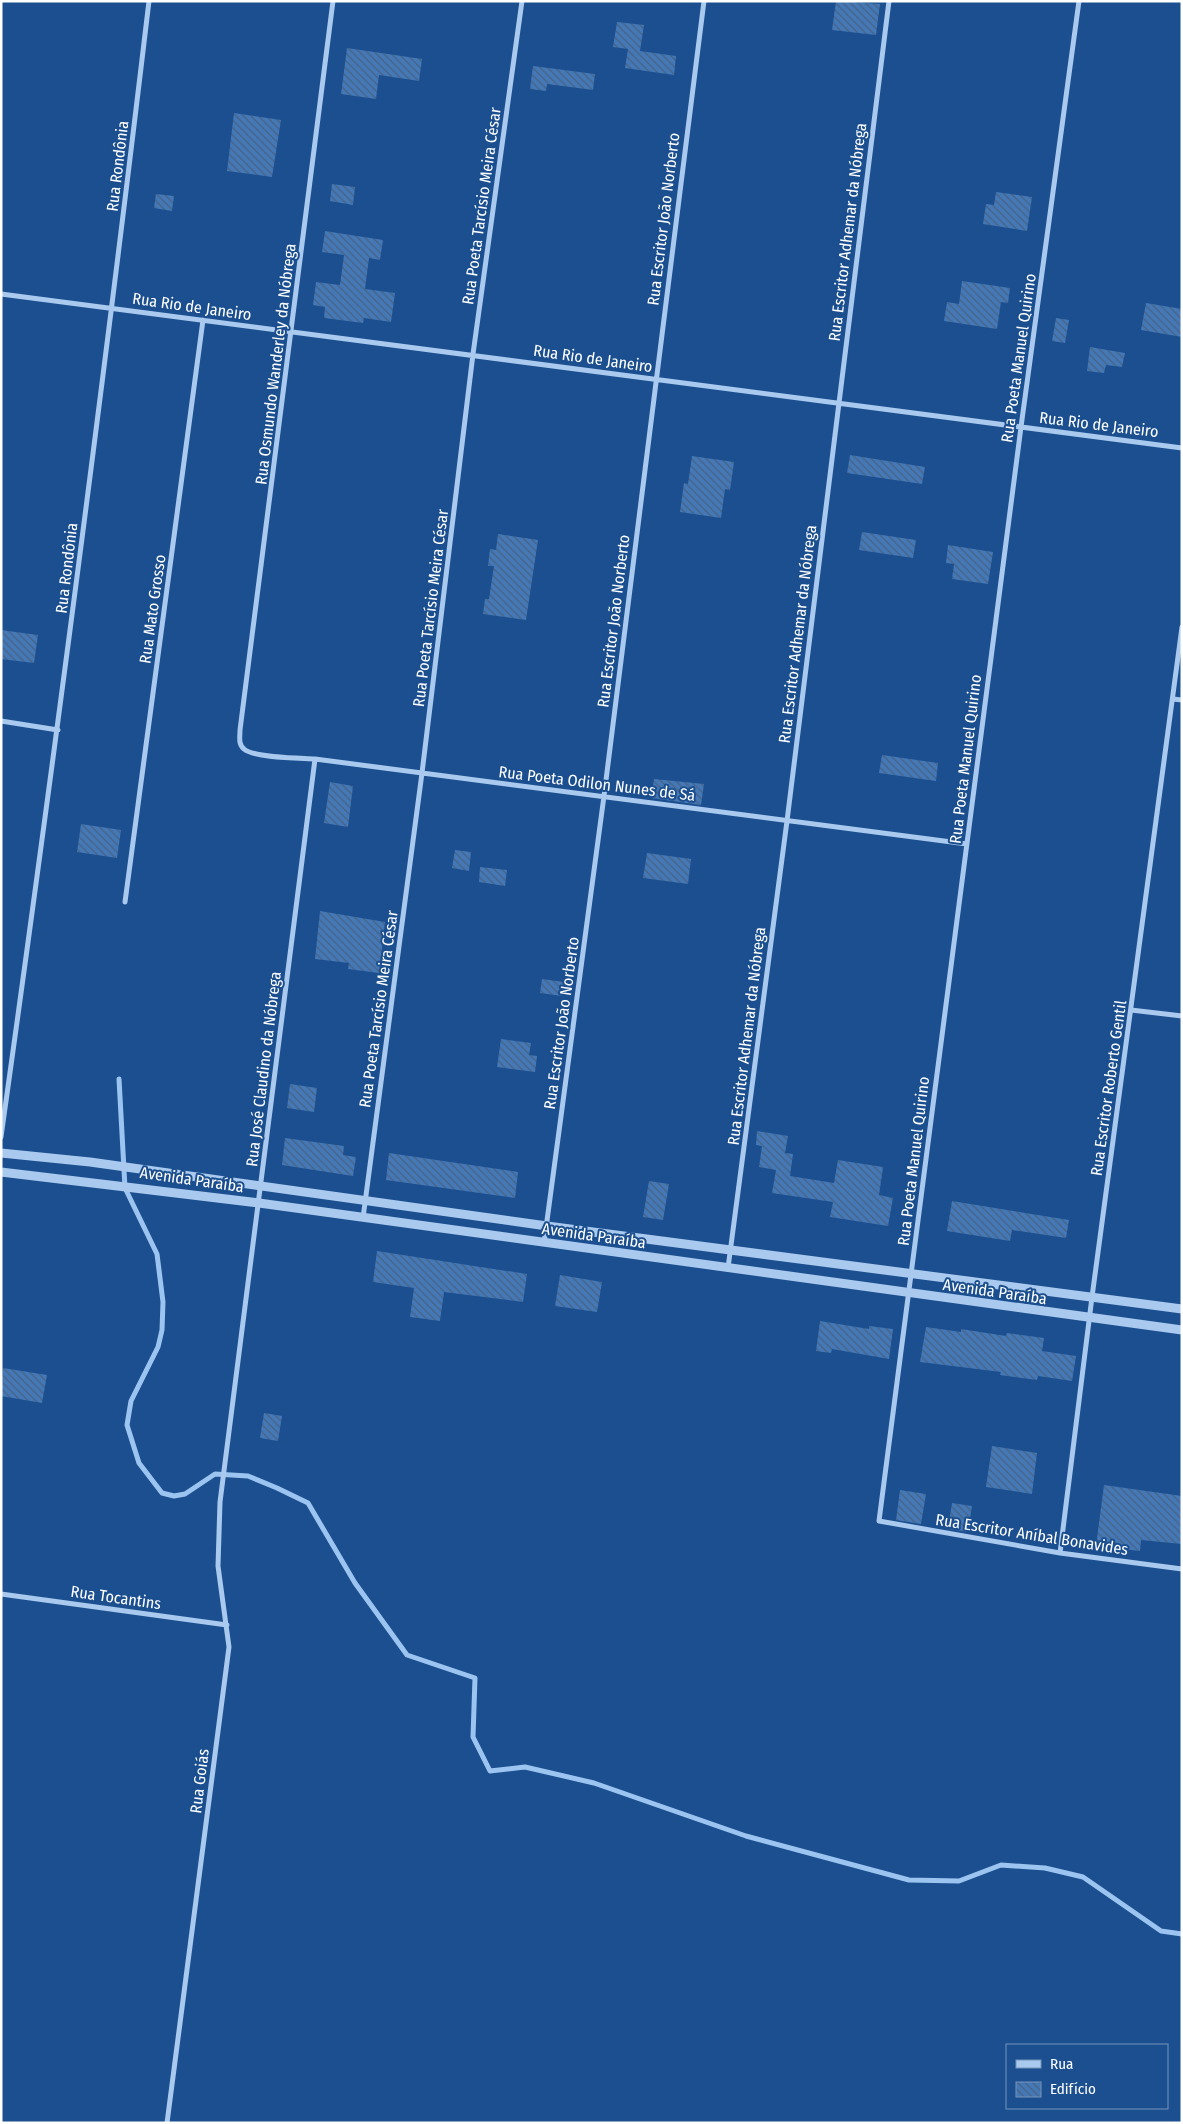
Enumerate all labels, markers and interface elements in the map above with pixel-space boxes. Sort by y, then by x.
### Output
street label: Rua Poeta Tarcísio Meira César [458,106,505,306]
street label: Rua Rondônia [103,119,133,213]
street label: Rua Escritor Adhemar da Nóbrega [825,122,870,342]
street label: Rua Escritor João Norberto [643,132,684,307]
street label: Rua Osmundo Wanderley da Nóbrega [251,242,300,486]
street label: Rua Poeta Manuel Quirino [997,272,1040,444]
street label: Rua Rio de Janeiro [131,289,253,324]
street label: Rua Rio de Janeiro [532,341,654,376]
street label: Rua Rio de Janeiro [1038,408,1160,441]
street label: Rua Poeta Tarcísio Meira César [409,508,452,708]
street label: Rua Rondônia [52,521,82,615]
street label: Rua Escritor Adhemar da Nóbrega [775,524,820,744]
street label: Rua Escritor João Norberto [593,534,634,709]
street label: Rua Mato Grosso [135,553,170,665]
street label: Rua Poeta Manuel Quirino [946,673,985,845]
street label: Rua Poeta Odilon Nunes de Sá [497,762,697,805]
street label: Rua Poeta Tarcísio Meira César [355,909,402,1109]
street label: Rua Escritor Adhemar da Nóbrega [724,926,769,1146]
street label: Rua Escritor João Norberto [540,936,583,1111]
street label: Rua José Claudino da Nóbrega [242,970,285,1168]
street label: Rua Escritor Roberto Gentil [1087,999,1130,1177]
street label: Rua Poeta Manuel Quirino [894,1075,933,1247]
street label: Avenida Paraíba [139,1163,245,1196]
street label: Avenida Paraíba [541,1219,647,1252]
street label: Avenida Paraíba [942,1275,1048,1308]
street label: Rua Escritor Aníbal Bonavides [934,1510,1130,1559]
street label: Rua Tocantins [69,1582,163,1613]
street label: Rua Goiás [186,1748,213,1814]
legend [1006,2044,1168,2109]
text: Rua [1050,2055,1073,2073]
text: Edifício [1050,2080,1096,2098]

